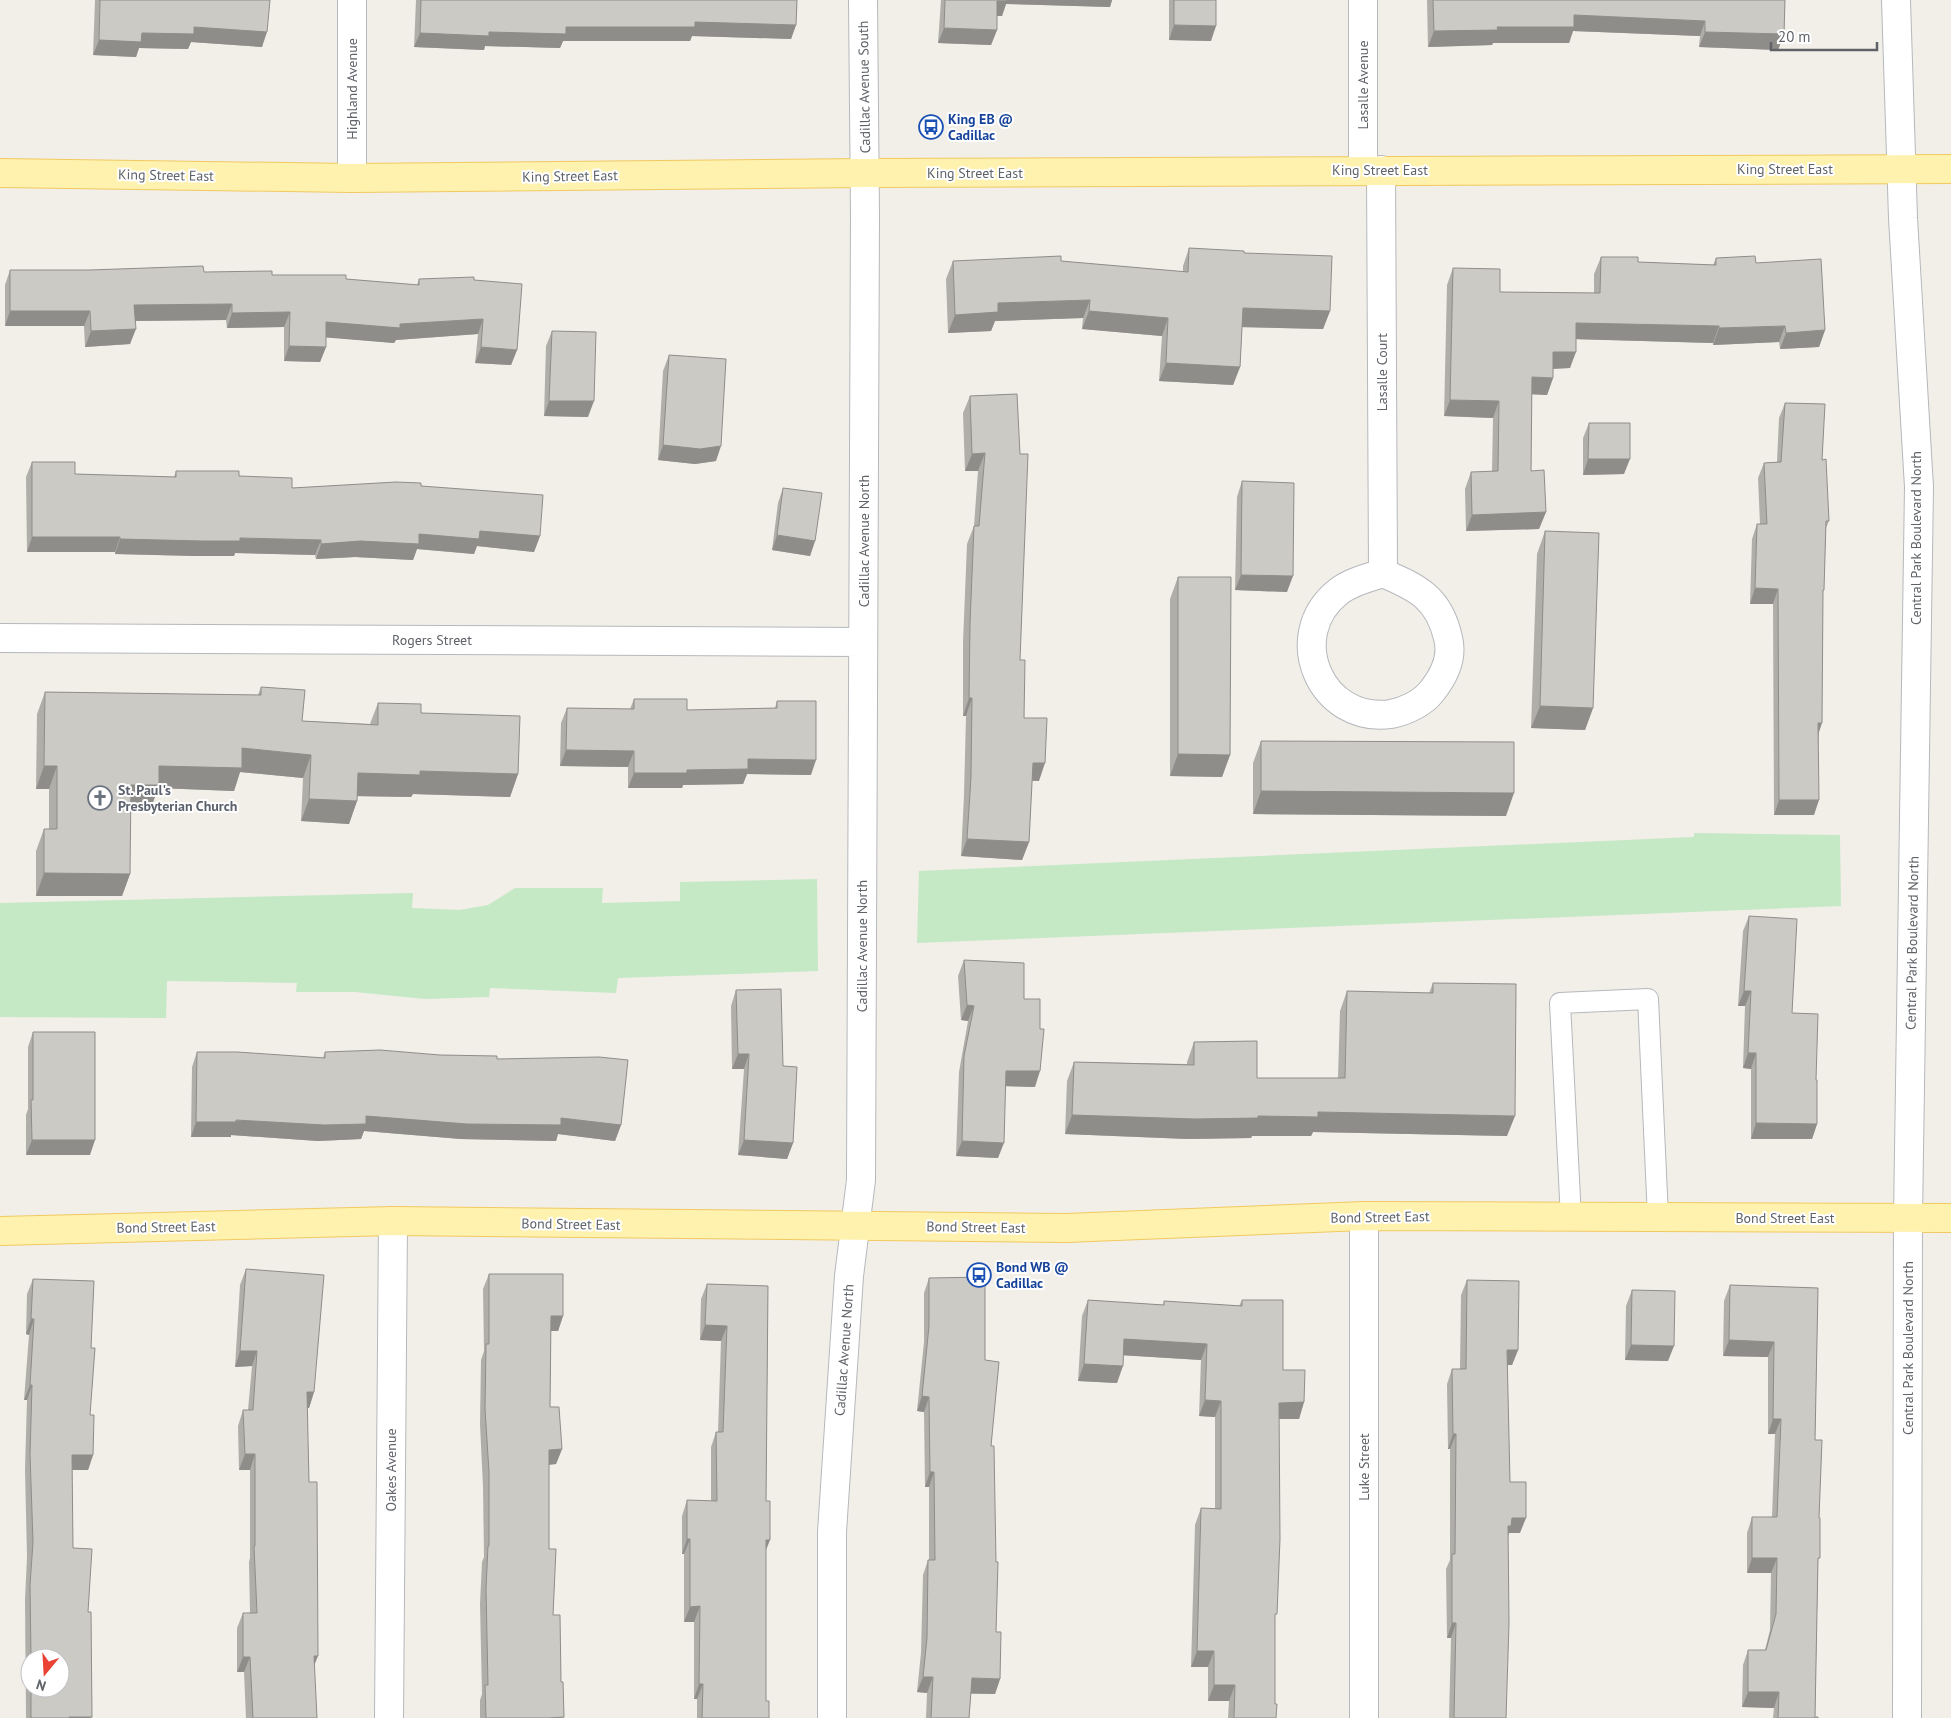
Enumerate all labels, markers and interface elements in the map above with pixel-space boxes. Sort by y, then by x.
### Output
street label: Cadillac Avenue South [854,20,874,154]
scale bar [1771,20,1877,52]
text: 20 m [1778,27,1811,46]
street label: Highland Avenue [343,38,361,140]
street label: Lasalle Avenue [1354,40,1372,130]
place label: King EB @ Cadillac [948,110,1013,144]
bus stop icon: King EB @ Cadillac [918,114,944,140]
street label: King Street East [1737,160,1833,178]
street label: King Street East [1332,161,1428,179]
street label: King Street East [927,164,1023,182]
street label: King Street East [118,165,214,185]
street label: King Street East [522,166,618,186]
street label: Lasalle Court [1373,333,1391,411]
street label: Central Park Boulevard North [1907,451,1925,625]
street label: Cadillac Avenue North [855,475,873,607]
street label: Rogers Street [392,631,472,649]
place label: St. Paul's Presbyterian Church [118,781,237,815]
church icon: St. Paul's Presbyterian Church [87,785,113,811]
street label: Central Park Boulevard North [1901,856,1923,1030]
street label: Cadillac Avenue North [853,880,871,1012]
street label: Bond Street East [1330,1207,1430,1227]
street label: Bond Street East [1735,1209,1835,1227]
street label: Bond Street East [521,1214,621,1234]
street label: Bond Street East [116,1217,216,1237]
street label: Bond Street East [926,1217,1026,1237]
place label: Bond WB @ Cadillac [996,1258,1069,1292]
street label: Central Park Boulevard North [1899,1261,1917,1435]
bus stop icon: Bond WB @ Cadillac [966,1262,992,1288]
street label: Cadillac Avenue North [830,1283,858,1417]
street label: Oakes Avenue [382,1428,400,1512]
street label: Luke Street [1355,1433,1373,1501]
north arrow [20,1648,70,1698]
text: N [34,1675,48,1695]

